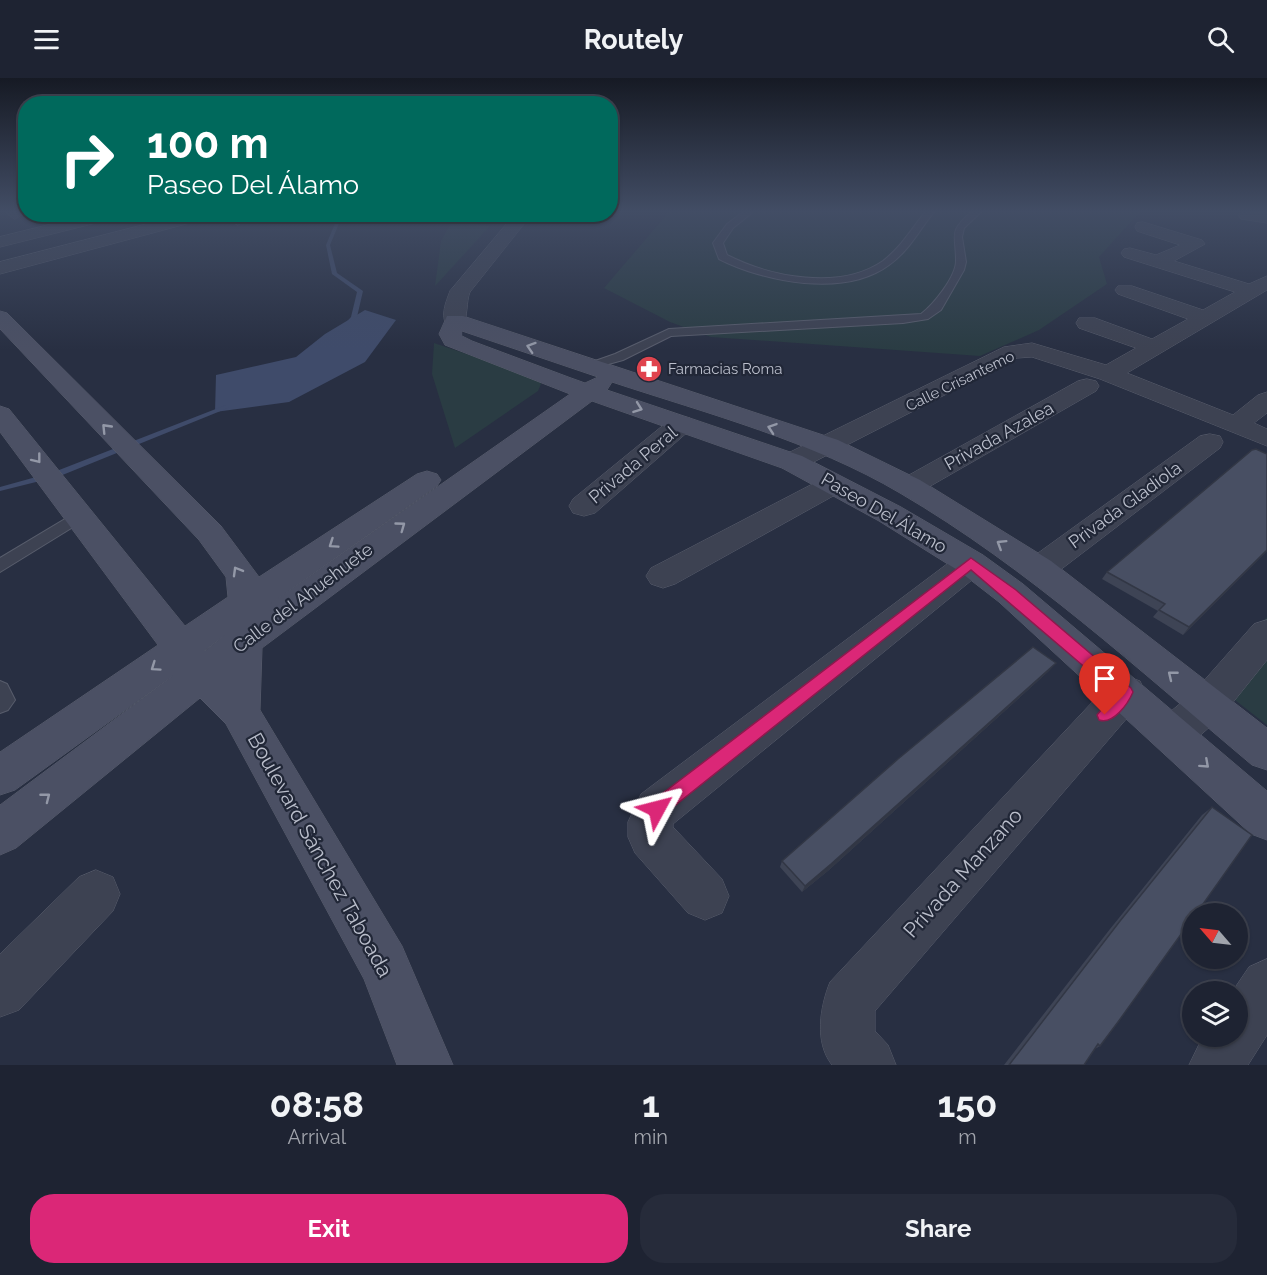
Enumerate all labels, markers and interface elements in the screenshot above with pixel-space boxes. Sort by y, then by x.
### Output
icon: menu [30,23,63,56]
icon: search [1204,23,1237,56]
text: Routely [584,24,683,55]
text: 100 m [147,119,269,168]
icon: right [48,120,126,198]
text: Paseo Del Álamo [147,169,359,200]
one-way arrow [526,342,537,355]
street label: Calle Crisantemo [903,347,1017,415]
pharmacy icon: Farmacias Roma [634,354,664,384]
place label: Farmacias Roma [668,360,782,378]
street label: Privada Azalea [940,397,1057,474]
one-way arrow [632,401,642,414]
street label: Privada Peral [584,422,681,508]
one-way arrow [767,422,778,435]
one-way arrow [103,424,114,435]
one-way arrow [29,453,40,464]
street label: Privada Gladiola [1064,457,1185,553]
street label: Paseo Del Álamo [818,467,951,557]
one-way arrow [395,522,406,533]
one-way arrow [328,537,339,548]
street label: Calle del Ahuehuete [229,538,377,657]
one-way arrow [997,540,1007,552]
one-way arrow [234,567,245,578]
pin [1079,653,1130,715]
one-way arrow [151,660,162,671]
icon: arrive [1088,662,1121,695]
one-way arrow [1168,672,1179,683]
street label: Boulevard Sánchez Taboada [243,728,398,981]
one-way arrow [1198,757,1209,768]
position arrow [625,777,689,841]
one-way arrow [39,793,50,804]
street label: Privada Manzano [898,803,1027,943]
north arrow [1182,903,1248,969]
map controls [1182,903,1248,1047]
button: layers [1182,981,1248,1047]
text: 08:58 [270,1083,364,1125]
text: 1 [642,1083,660,1125]
text: 150 [938,1083,997,1125]
text: Arrival [287,1125,346,1149]
text: min [634,1125,668,1149]
text: m [958,1125,977,1149]
button: Exit [30,1194,628,1263]
button: Share [640,1194,1237,1263]

